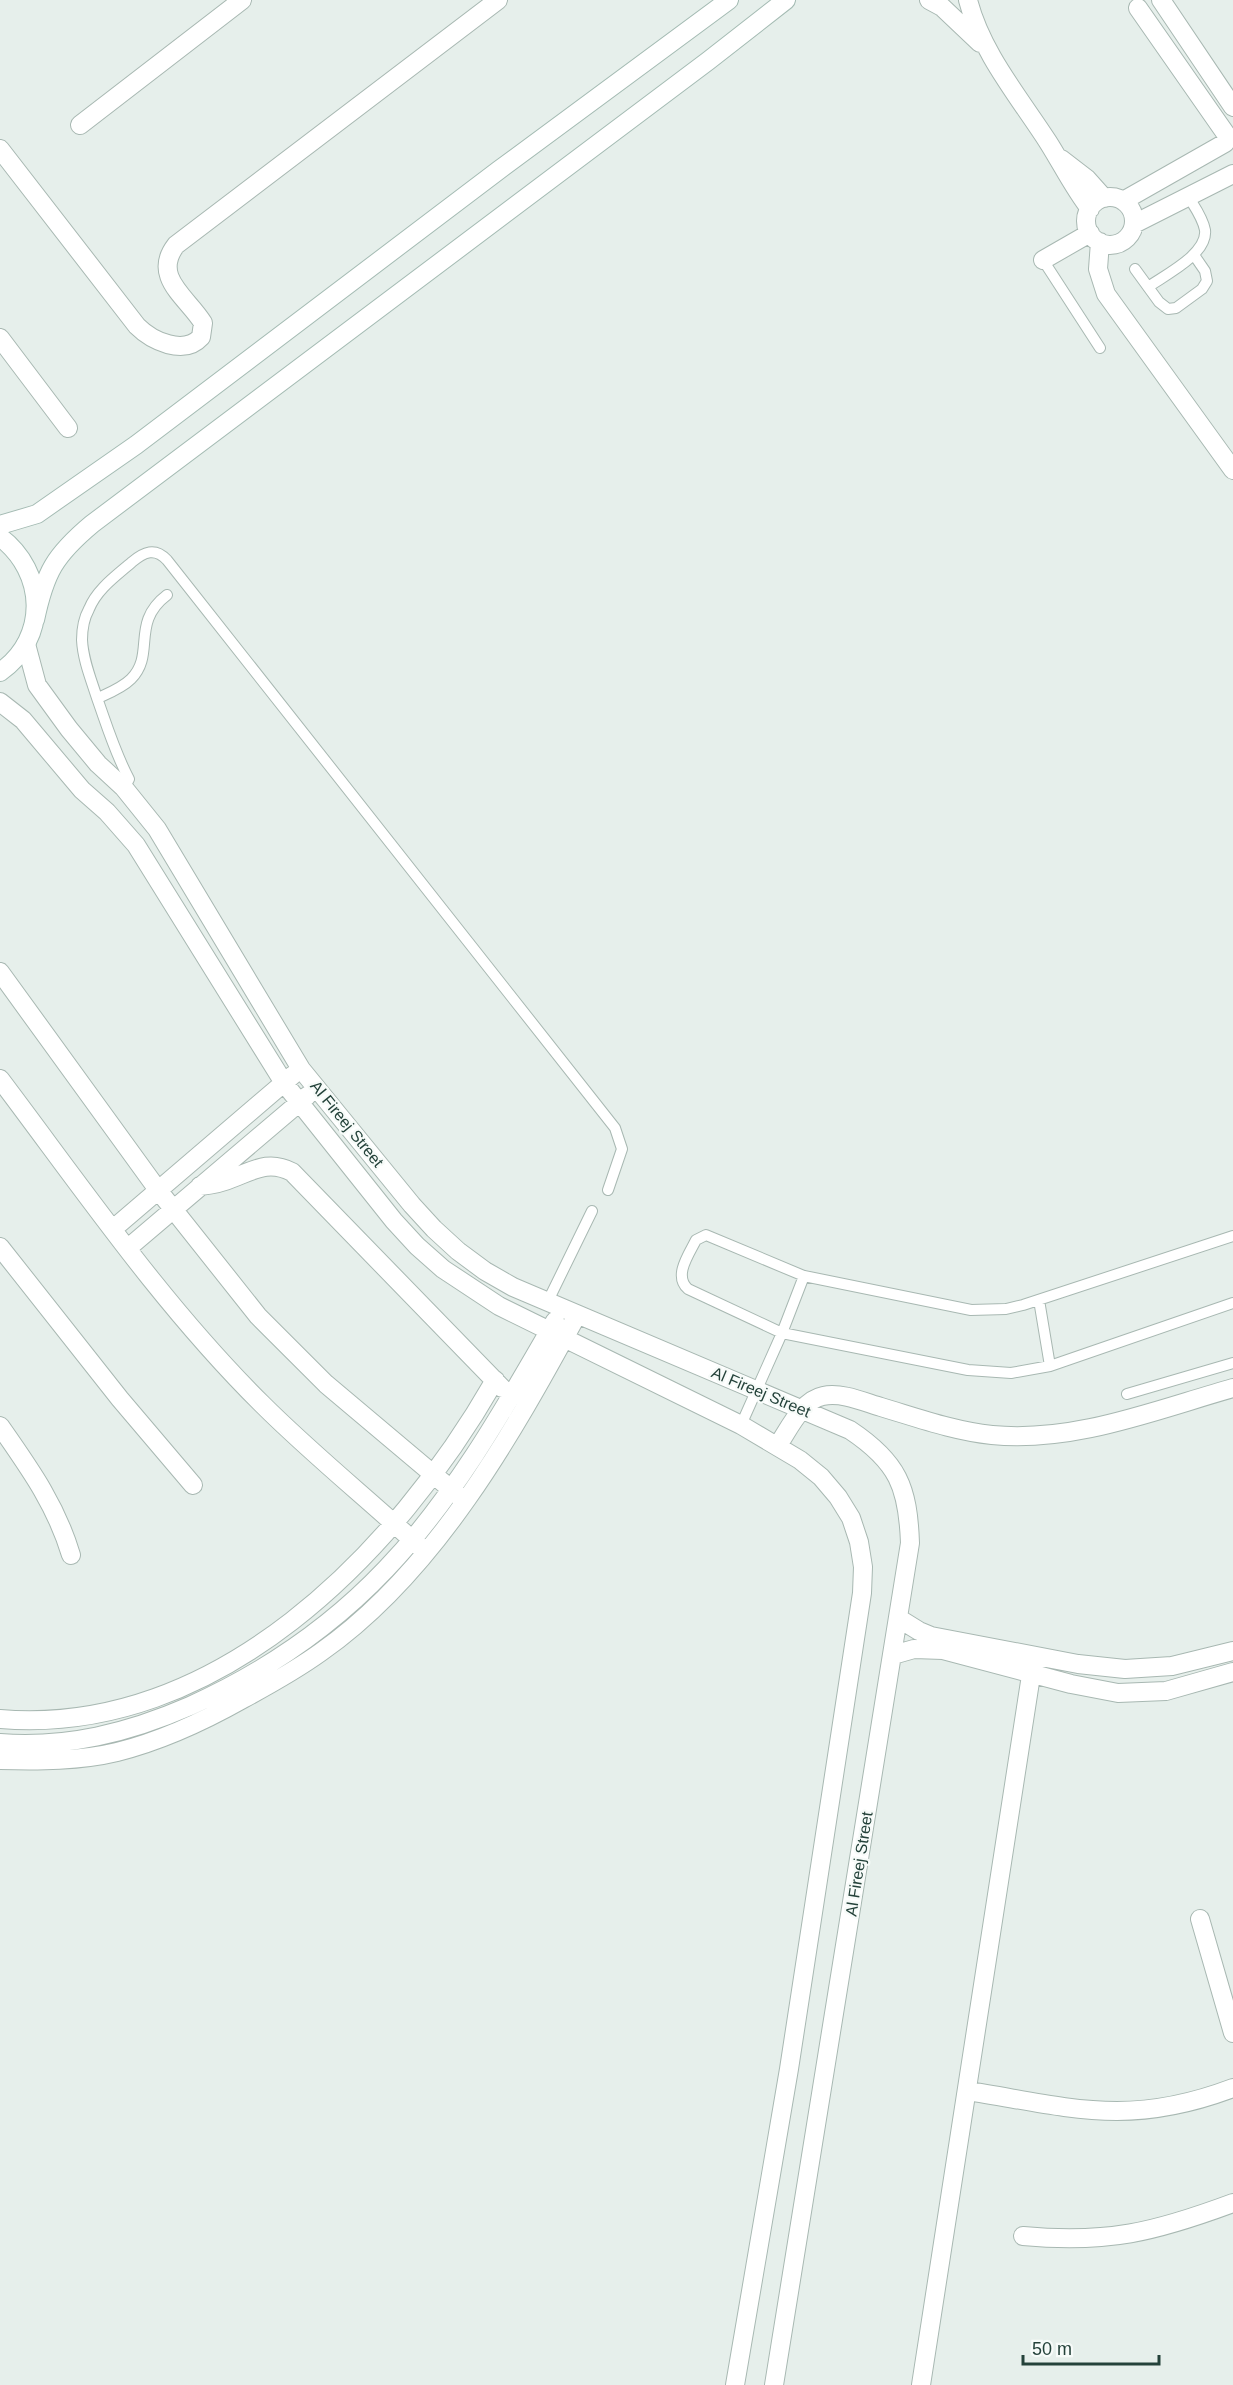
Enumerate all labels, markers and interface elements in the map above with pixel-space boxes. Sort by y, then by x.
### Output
street label: Al Fireej Street [307,1078,387,1171]
street label: Al Fireej Street [709,1364,814,1421]
street label: Al Fireej Street [842,1810,876,1918]
scale bar [1023,2328,1160,2366]
text: 50 m [1032,2339,1072,2359]

